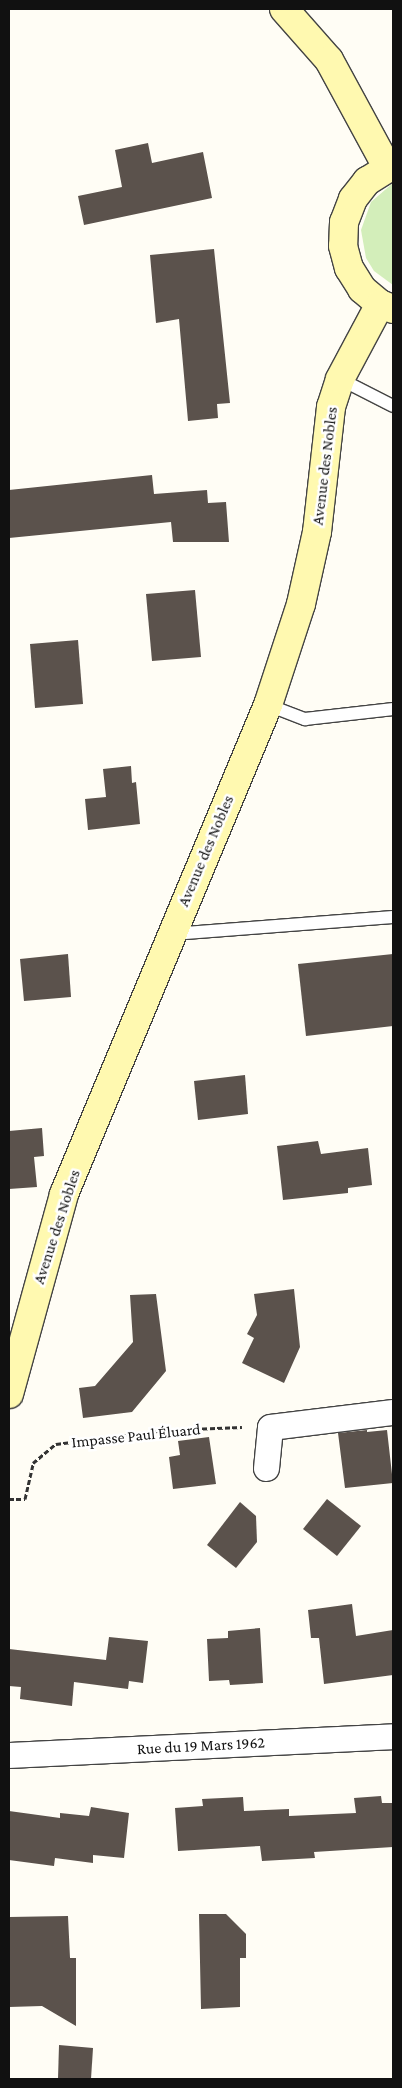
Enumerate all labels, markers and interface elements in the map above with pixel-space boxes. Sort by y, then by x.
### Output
street label: Avenue des Nobles [308,406,342,526]
street label: Avenue des Nobles [174,793,238,909]
street label: Avenue des Nobles [29,1167,85,1287]
street label: Impasse Paul Éluard [71,1420,201,1452]
street label: Rue du 19 Mars 1962 [137,1733,265,1759]

